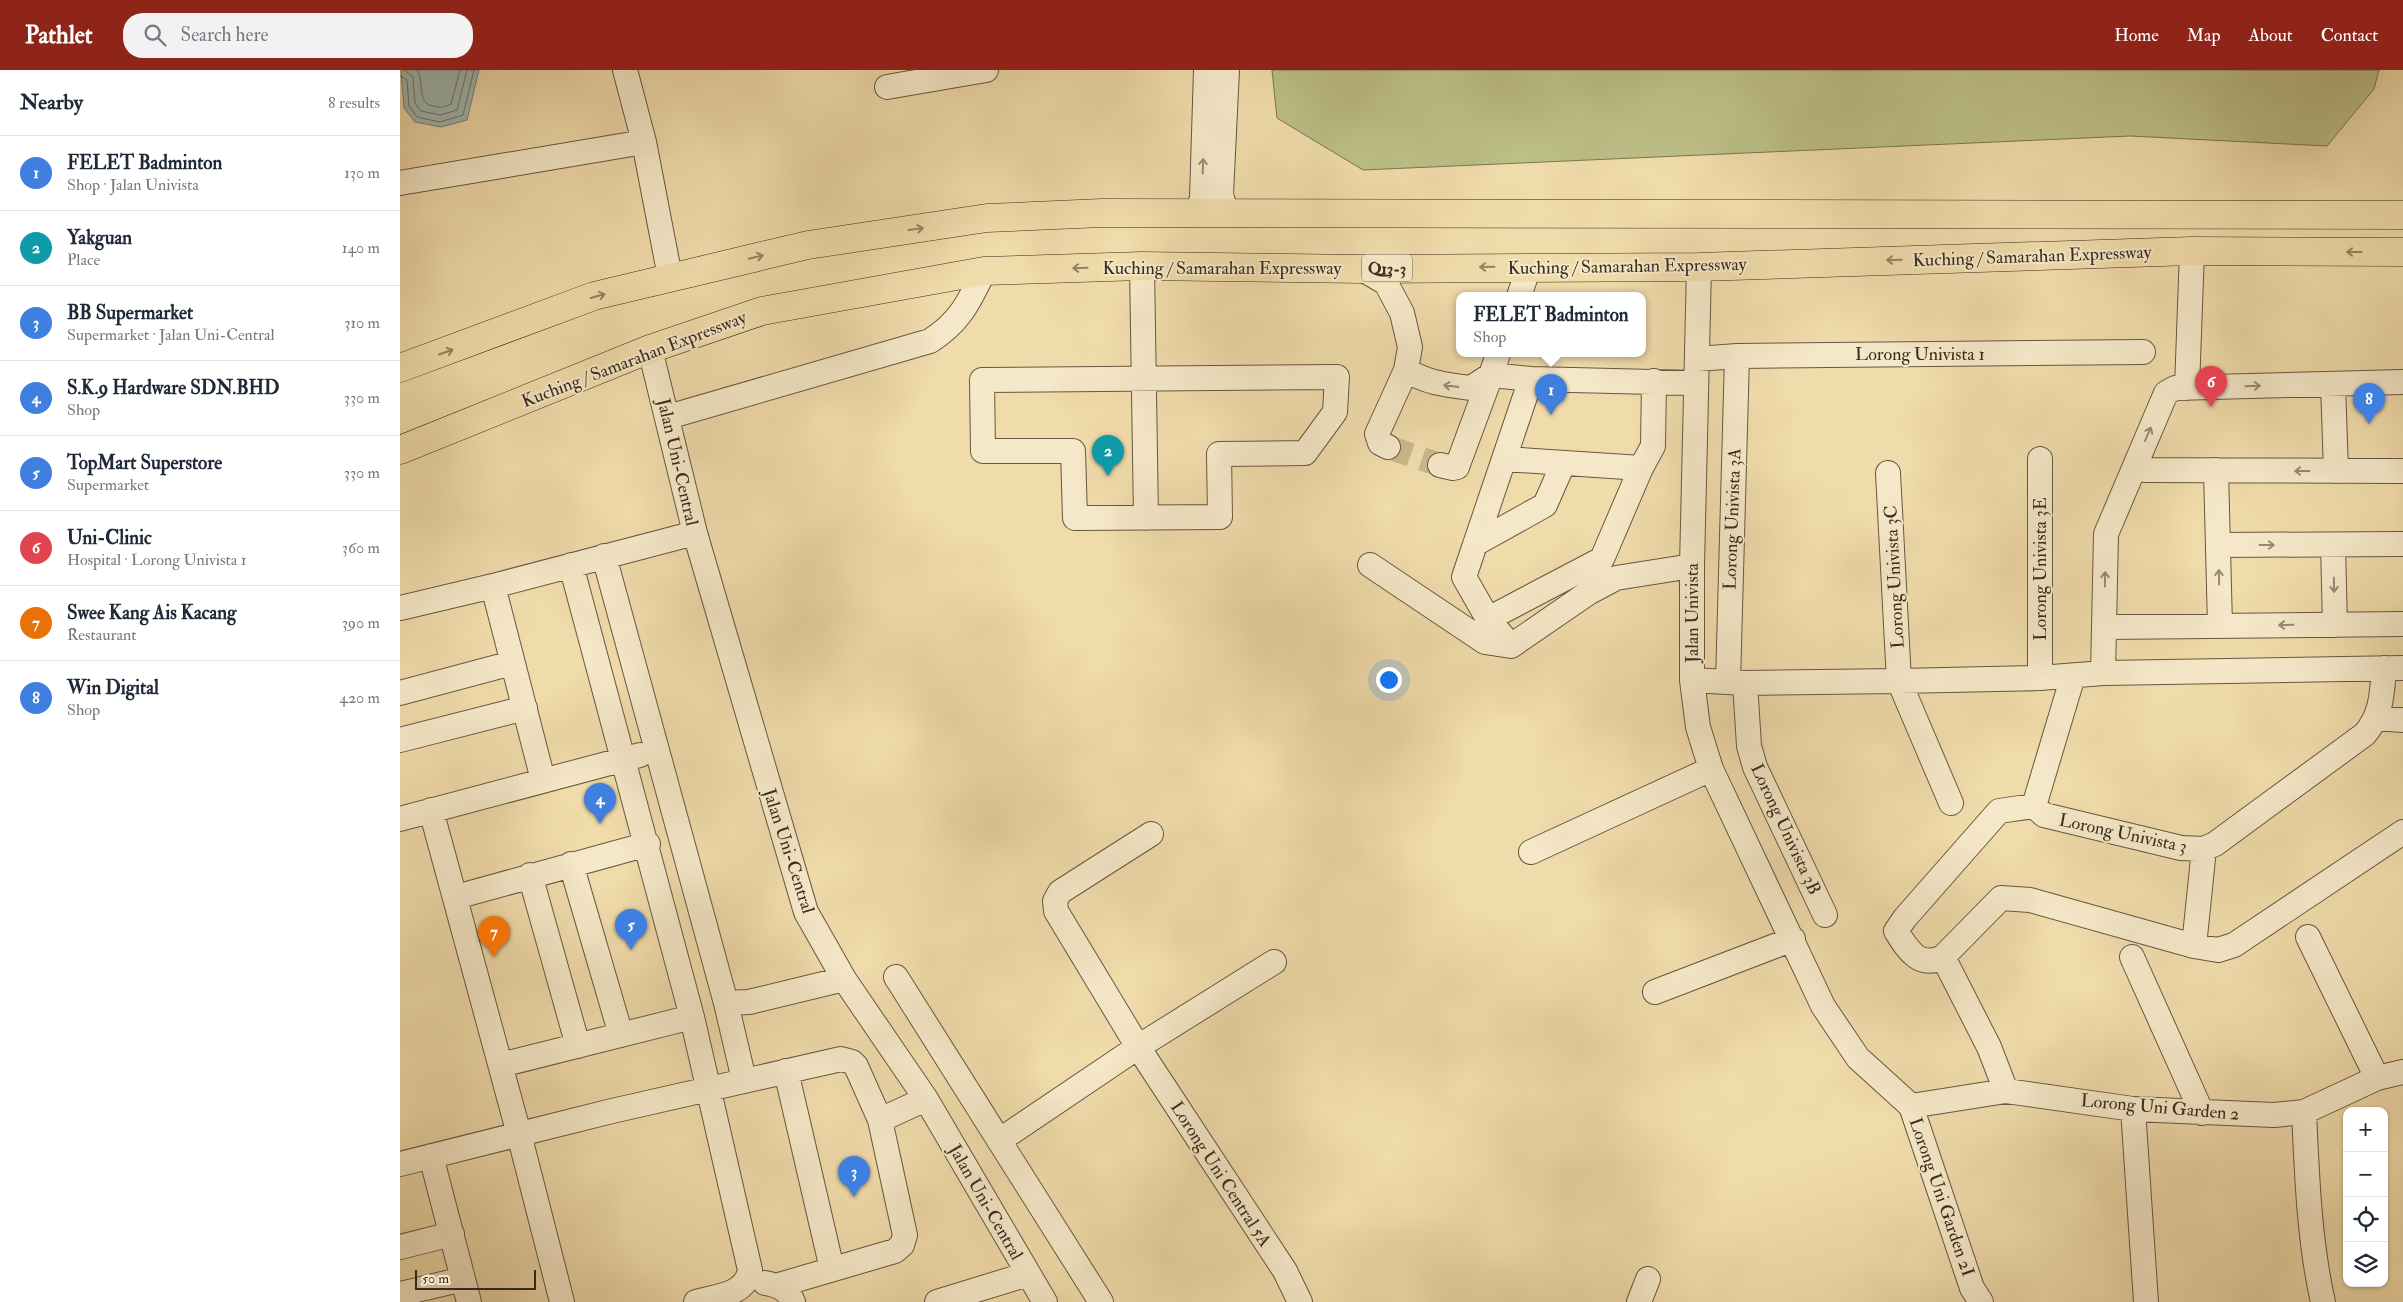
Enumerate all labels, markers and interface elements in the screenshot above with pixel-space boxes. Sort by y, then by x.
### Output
search box [123,13,473,58]
text: Pathlet [25,20,93,51]
icon: search [141,21,169,49]
text: Search here [181,23,268,47]
text: Home [2114,24,2159,47]
text: Map [2187,24,2221,47]
text: About [2249,24,2293,47]
text: Contact [2321,24,2378,47]
text: Nearby [20,89,83,116]
text: 8 results [328,93,380,113]
text: FELET Badminton [67,151,222,175]
one-way arrow [1199,159,1208,175]
text: 1 [33,163,39,183]
text: 130 m [344,163,380,183]
text: Shop · Jalan Univista [67,175,199,195]
one-way arrow [908,224,924,234]
text: Yakguan [67,226,132,250]
text: 2 [32,238,40,258]
text: 140 m [342,238,380,258]
street label: Kuching / Samarahan Expressway [1912,241,2153,272]
one-way arrow [2347,247,2363,257]
text: Place [67,250,100,270]
one-way arrow [748,252,764,261]
street label: Kuching / Samarahan Expressway [1507,253,1748,280]
road number: Q13-3 [1362,254,1412,282]
one-way arrow [1887,256,1903,265]
street label: Kuching / Samarahan Expressway [1103,257,1343,280]
one-way arrow [1479,262,1496,272]
one-way arrow [1072,263,1088,273]
one-way arrow [590,290,606,300]
popup [1456,292,1646,357]
text: BB Supermarket [67,301,193,325]
text: FELET Badminton [1473,303,1629,327]
street label: Kuching / Samarahan Expressway [519,306,751,413]
text: 3 [33,313,39,333]
text: 310 m [344,313,380,333]
text: Supermarket · Jalan Uni-Central [67,325,275,345]
text: Shop [1473,327,1506,347]
street label: Lorong Univista 1 [1855,343,1985,366]
one-way arrow [438,347,453,356]
pin: 6 [2195,366,2227,407]
pin: 1 [1535,374,1567,415]
text: S.K.9 Hardware SDN.BHD [67,376,280,400]
one-way arrow [1443,381,1459,391]
one-way arrow [2244,381,2261,391]
pin: 8 [2353,383,2385,424]
text: 4 [32,388,40,408]
text: 330 m [344,388,380,408]
street label: Jalan Uni-Central [651,395,703,528]
text: Shop [67,400,100,420]
one-way arrow [2143,427,2153,442]
pin: 2 [1092,435,1124,476]
street label: Lorong Univista 3A [1719,447,1746,590]
text: TopMart Superstore [67,451,222,475]
text: 5 [32,463,40,483]
text: 330 m [344,463,380,483]
one-way arrow [2294,466,2310,476]
text: Supermarket [67,475,149,495]
street label: Lorong Univista 3E [2029,497,2052,641]
street label: Lorong Univista 3C [1879,505,1910,649]
text: Uni-Clinic [67,526,152,550]
text: 6 [32,538,40,558]
text: 360 m [342,538,380,558]
one-way arrow [2258,540,2275,550]
text: Hospital · Lorong Univista 1 [67,550,246,570]
street label: Jalan Univista [1681,562,1704,664]
one-way arrow [2214,569,2224,586]
one-way arrow [2100,571,2110,587]
one-way arrow [2329,576,2339,592]
text: Swee Kang Ais Kacang [67,601,236,625]
text: 7 [32,613,40,633]
text: 390 m [342,613,380,633]
one-way arrow [2278,620,2294,630]
text: Restaurant [67,625,136,645]
your location [1376,667,1402,693]
text: Win Digital [67,676,159,700]
text: 8 [32,688,40,708]
text: 420 m [339,688,380,708]
text: Shop [67,700,100,720]
street label: Lorong Univista 3B [1745,760,1826,898]
pin: 4 [584,783,616,824]
street label: Jalan Uni-Central [757,785,820,917]
street label: Lorong Univista 3 [2057,809,2189,858]
pin: 5 [615,909,647,950]
pin: 7 [478,916,510,957]
street label: Lorong Uni Garden 2 [2080,1089,2240,1126]
street label: Lorong Uni Central 5A [1165,1097,1277,1252]
map controls [2343,1107,2388,1287]
button: + [2343,1107,2388,1152]
street label: Lorong Uni Garden 2I [1904,1115,1980,1280]
street label: Jalan Uni-Central [943,1139,1028,1265]
button: − [2343,1152,2388,1197]
pin: 3 [838,1156,870,1197]
button: locate [2343,1197,2388,1242]
button: layers [2343,1242,2388,1287]
scale bar [415,1267,536,1290]
text: 50 m [422,1270,449,1287]

